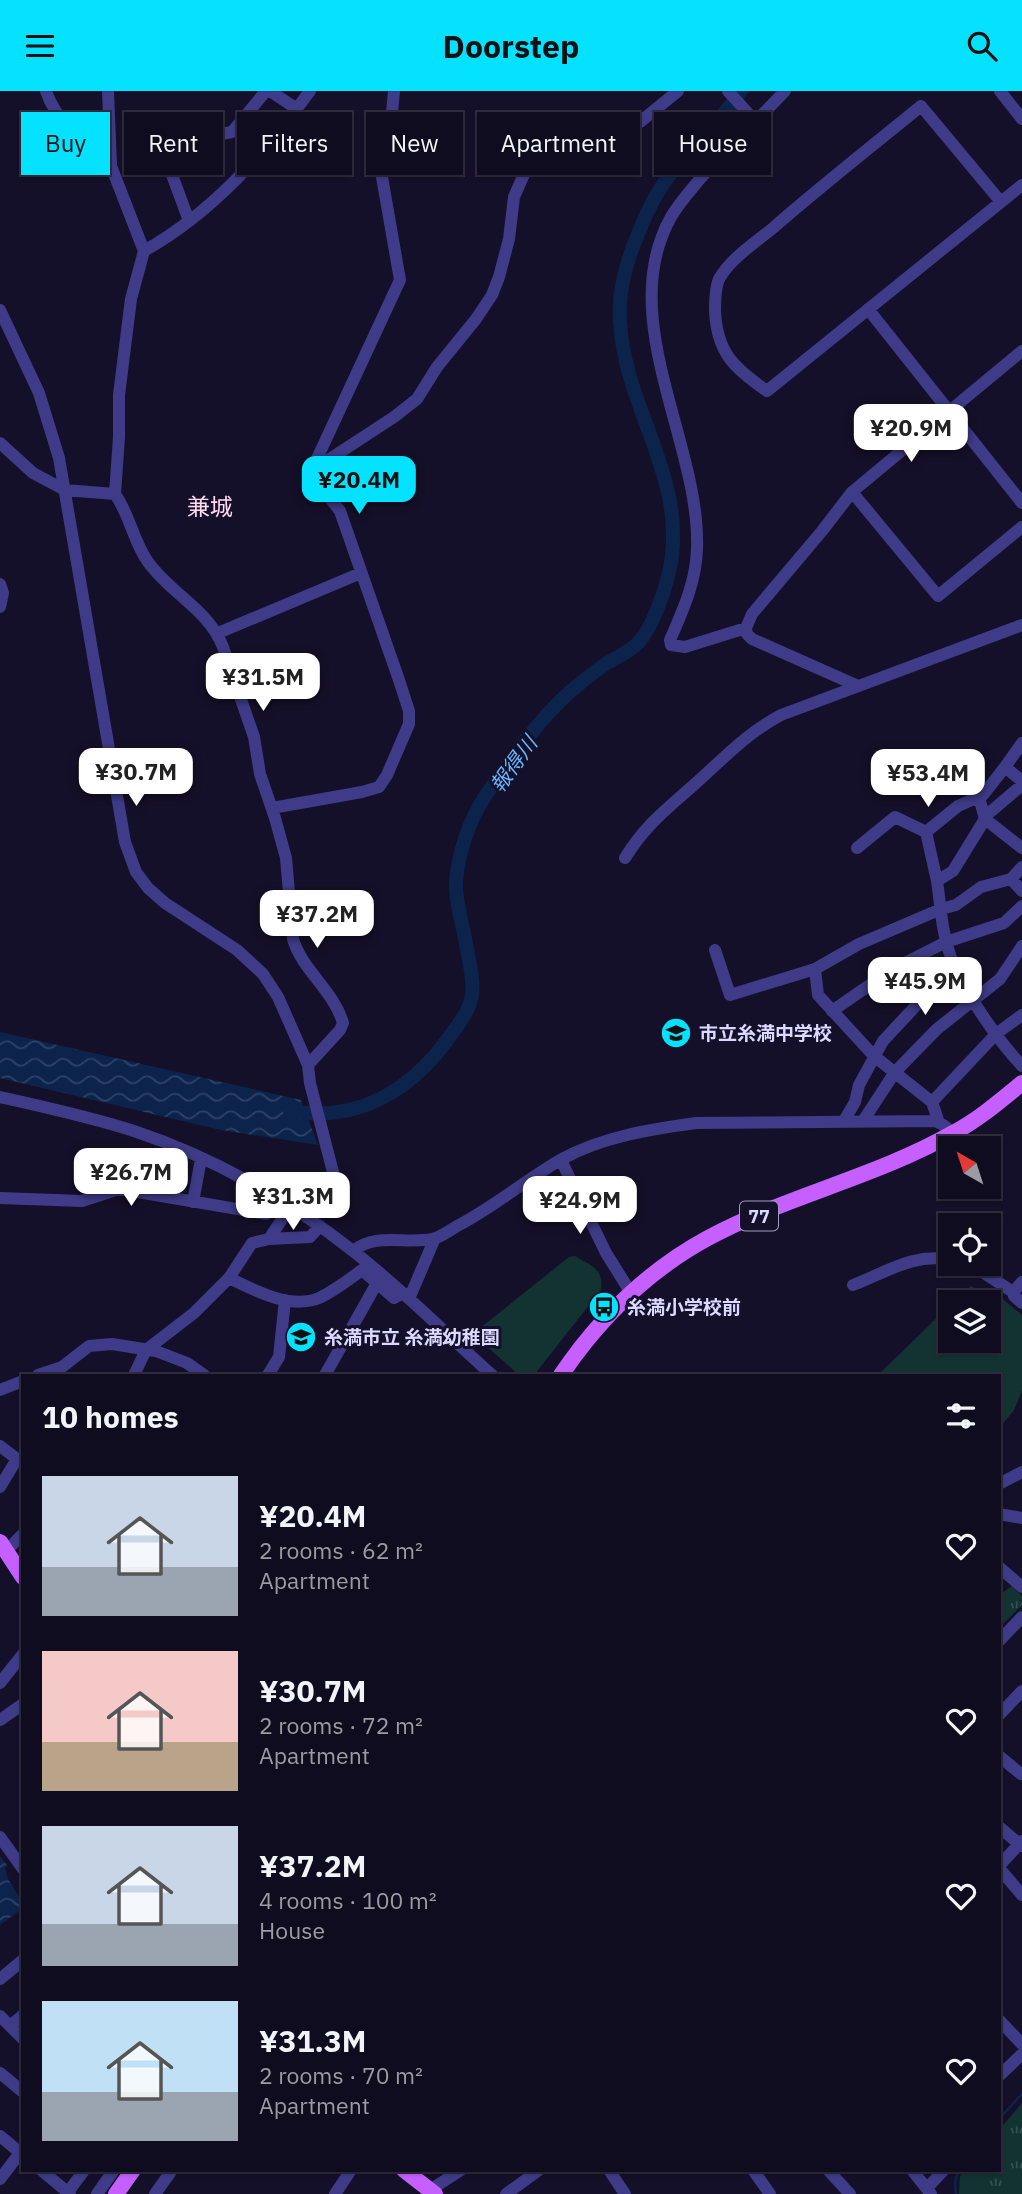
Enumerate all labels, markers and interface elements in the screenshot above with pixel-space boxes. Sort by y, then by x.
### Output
text: Doorstep [443,25,579,67]
icon: menu [21,27,59,65]
icon: search [963,27,1001,65]
chip: Buy [21,112,110,175]
chip: Rent [124,112,223,175]
chip: Filters [237,112,352,175]
chip: New [366,112,463,175]
chip: Apartment [477,112,640,175]
chip: House [654,112,771,175]
pin: ¥20.9M [854,405,968,464]
text: ¥20.9M [870,412,952,442]
pin: ¥20.4M [302,457,416,516]
text: ¥20.4M [318,464,400,494]
district label: 兼城 [187,491,233,521]
pin: ¥31.5M [206,653,320,713]
text: ¥31.5M [222,661,304,691]
water label: 報得川 [483,729,544,798]
pin: ¥30.7M [79,749,193,808]
pin: ¥53.4M [871,749,985,809]
text: ¥30.7M [95,756,177,786]
text: ¥53.4M [887,757,969,787]
pin: ¥37.2M [260,891,374,950]
text: ¥37.2M [276,898,358,928]
pin: ¥45.9M [868,957,982,1017]
text: ¥45.9M [884,965,966,995]
school or university icon: 市立糸満中学校 [659,1016,693,1050]
place label: 市立糸満中学校 [699,1021,832,1045]
north arrow [938,1136,1001,1199]
map controls [938,1136,1001,1353]
pin: ¥26.7M [74,1149,188,1208]
text: ¥26.7M [90,1156,172,1186]
pin: ¥31.3M [236,1173,350,1232]
pin: ¥24.9M [523,1177,637,1236]
text: ¥31.3M [252,1180,334,1210]
text: ¥24.9M [539,1184,621,1214]
road number: 77 [740,1201,778,1231]
button: locate [938,1213,1001,1276]
bus stop icon: 糸満小学校前 [587,1290,621,1324]
button: layers [938,1290,1001,1353]
place label: 糸満小学校前 [627,1295,741,1319]
school or university icon: 糸満市立 糸満幼稚園 [284,1320,318,1354]
place label: 糸満市立 糸満幼稚園 [324,1325,500,1349]
text: 10 homes [42,1397,179,1436]
icon: filters [942,1397,980,1435]
text: ¥20.4M [259,1496,366,1535]
icon: home [98,1504,182,1588]
icon: heart [942,1527,980,1565]
text: 2 rooms · 62 m² [259,1535,423,1565]
text: Apartment [259,1565,370,1595]
text: ¥30.7M [259,1671,366,1710]
icon: home [98,1679,182,1763]
icon: heart [942,1702,980,1740]
text: 2 rooms · 72 m² [259,1710,423,1740]
text: Apartment [259,1740,370,1770]
text: ¥37.2M [259,1846,366,1885]
icon: home [98,1854,182,1938]
icon: heart [942,1877,980,1915]
text: 4 rooms · 100 m² [259,1885,437,1915]
text: House [259,1915,325,1945]
text: ¥31.3M [259,2021,366,2060]
icon: home [98,2029,182,2113]
icon: heart [942,2052,980,2090]
text: 2 rooms · 70 m² [259,2060,423,2090]
text: Apartment [259,2090,370,2120]

